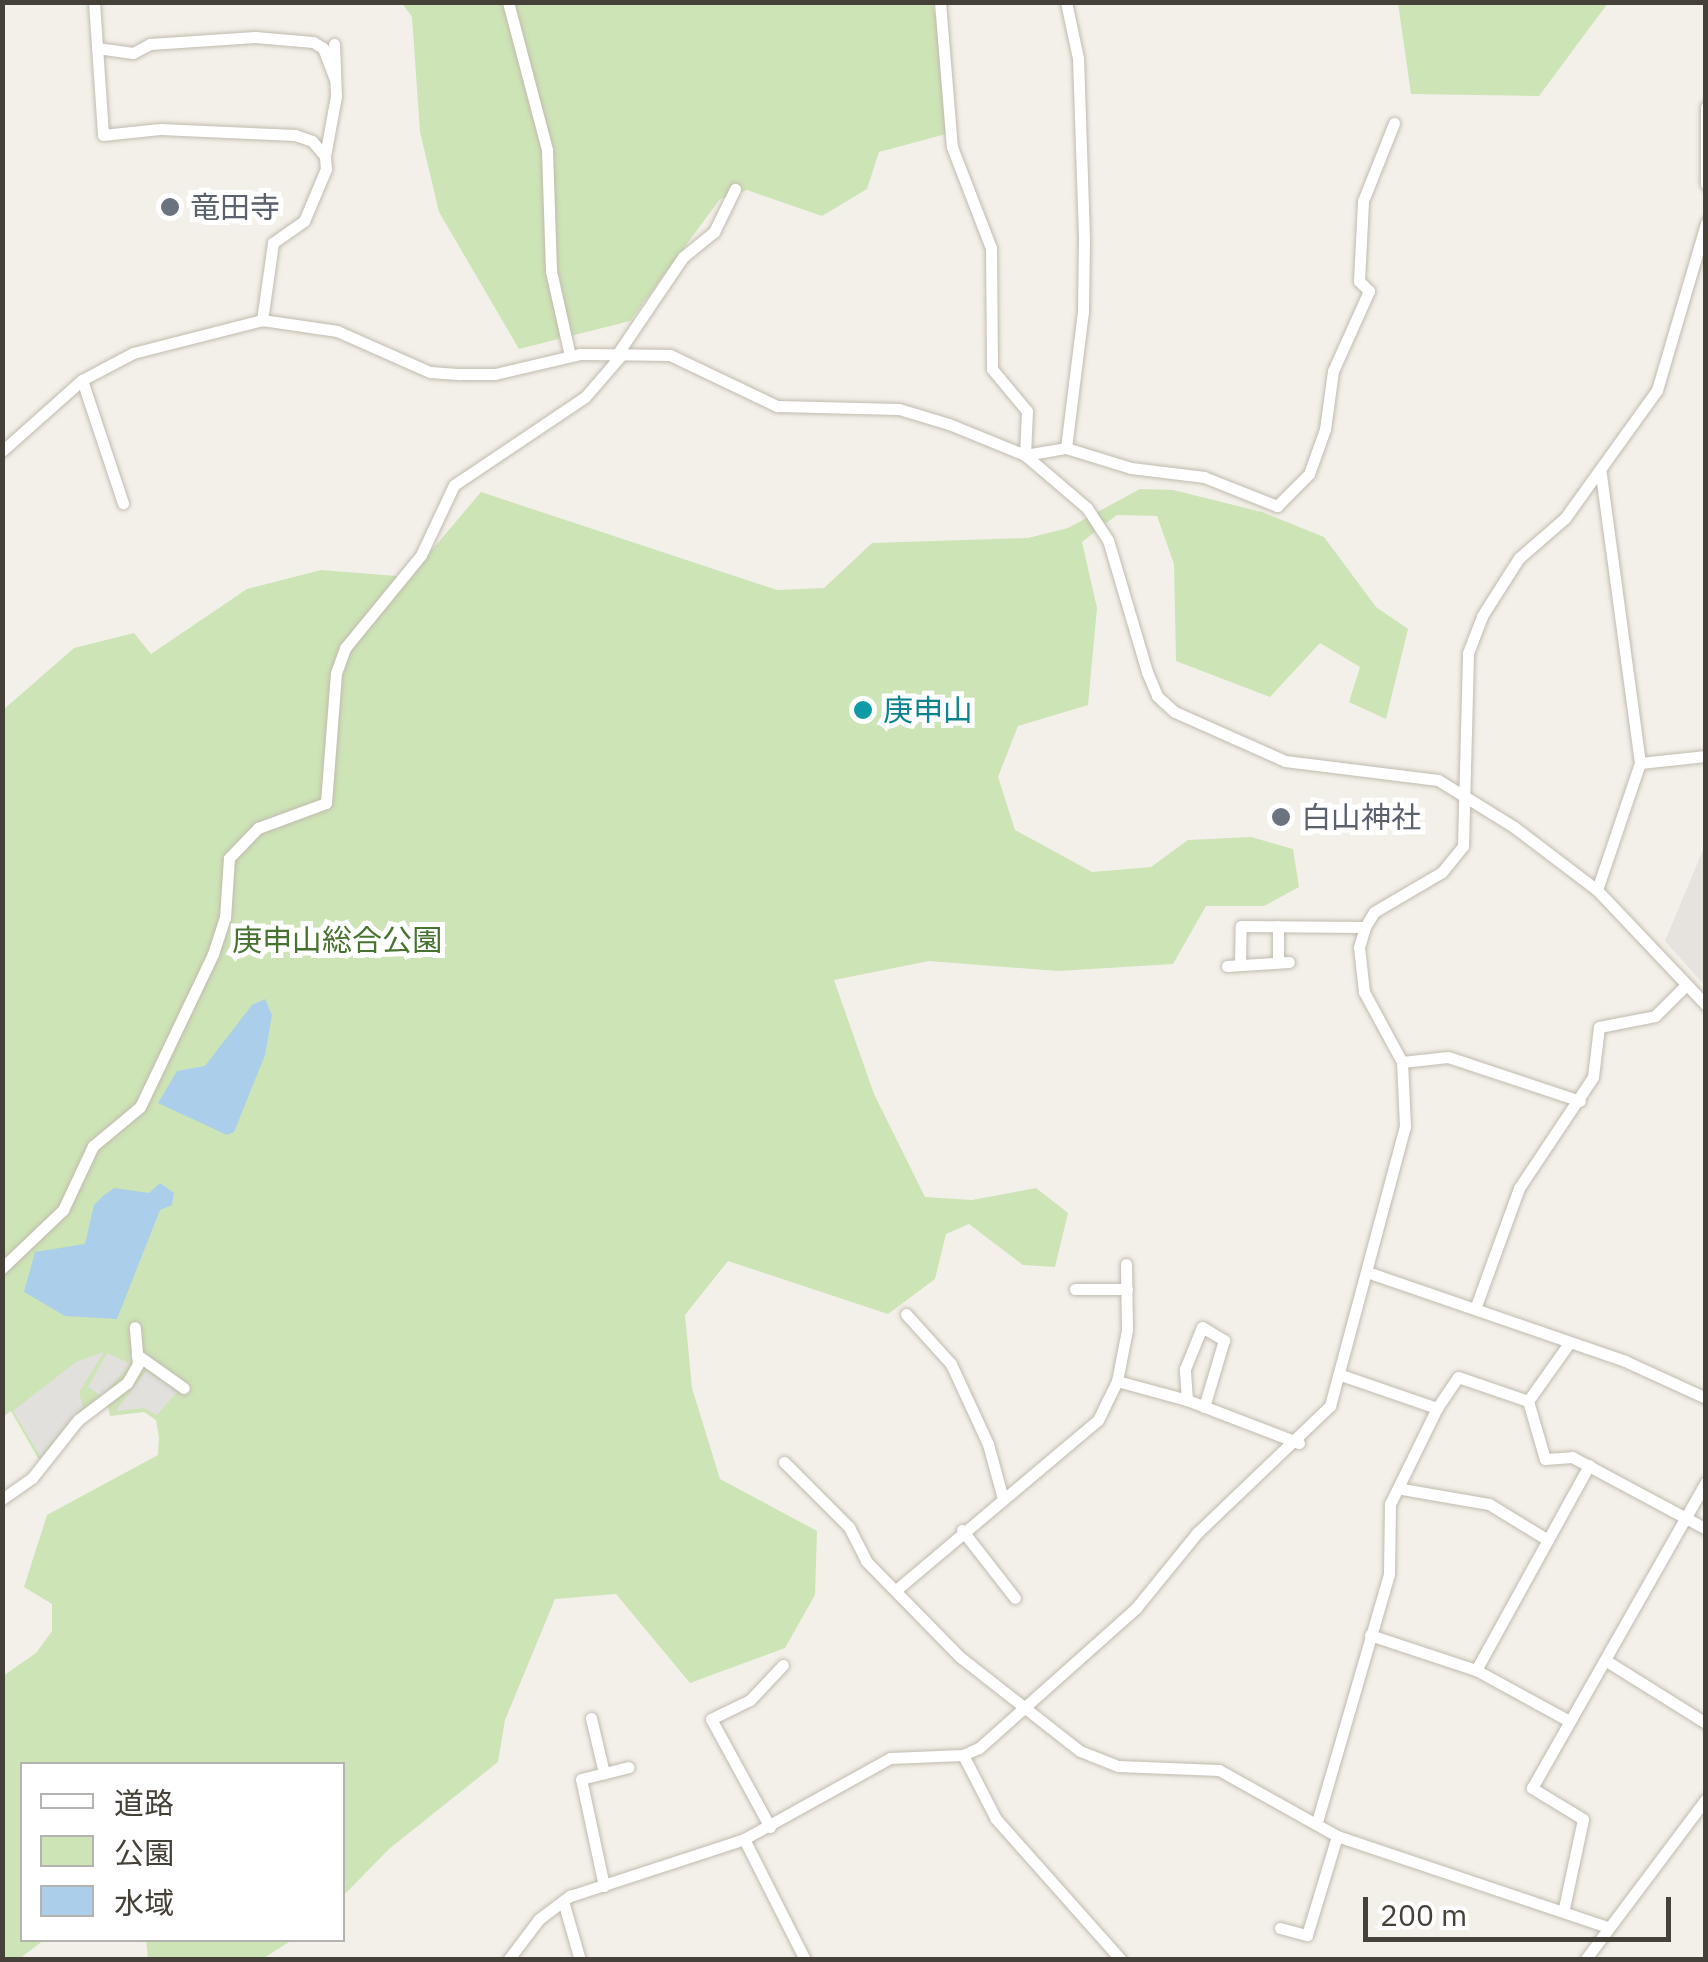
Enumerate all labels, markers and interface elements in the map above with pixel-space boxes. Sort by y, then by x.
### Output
place label: 竜田寺 [190,189,280,225]
marker: 竜田寺 [159,196,181,218]
place label: 庚申山 [883,692,973,728]
marker: 庚申山 [852,699,874,721]
place label: 白山神社 [1301,799,1421,835]
marker: 白山神社 [1270,806,1292,828]
park label: 庚申山総合公園 [232,922,442,958]
legend [20,1762,345,1942]
text: 道路 [114,1783,174,1822]
text: 公園 [114,1833,174,1872]
scale bar [1368,1877,1676,1939]
text: 水域 [114,1883,174,1922]
text: 200 m [1380,1895,1467,1934]

